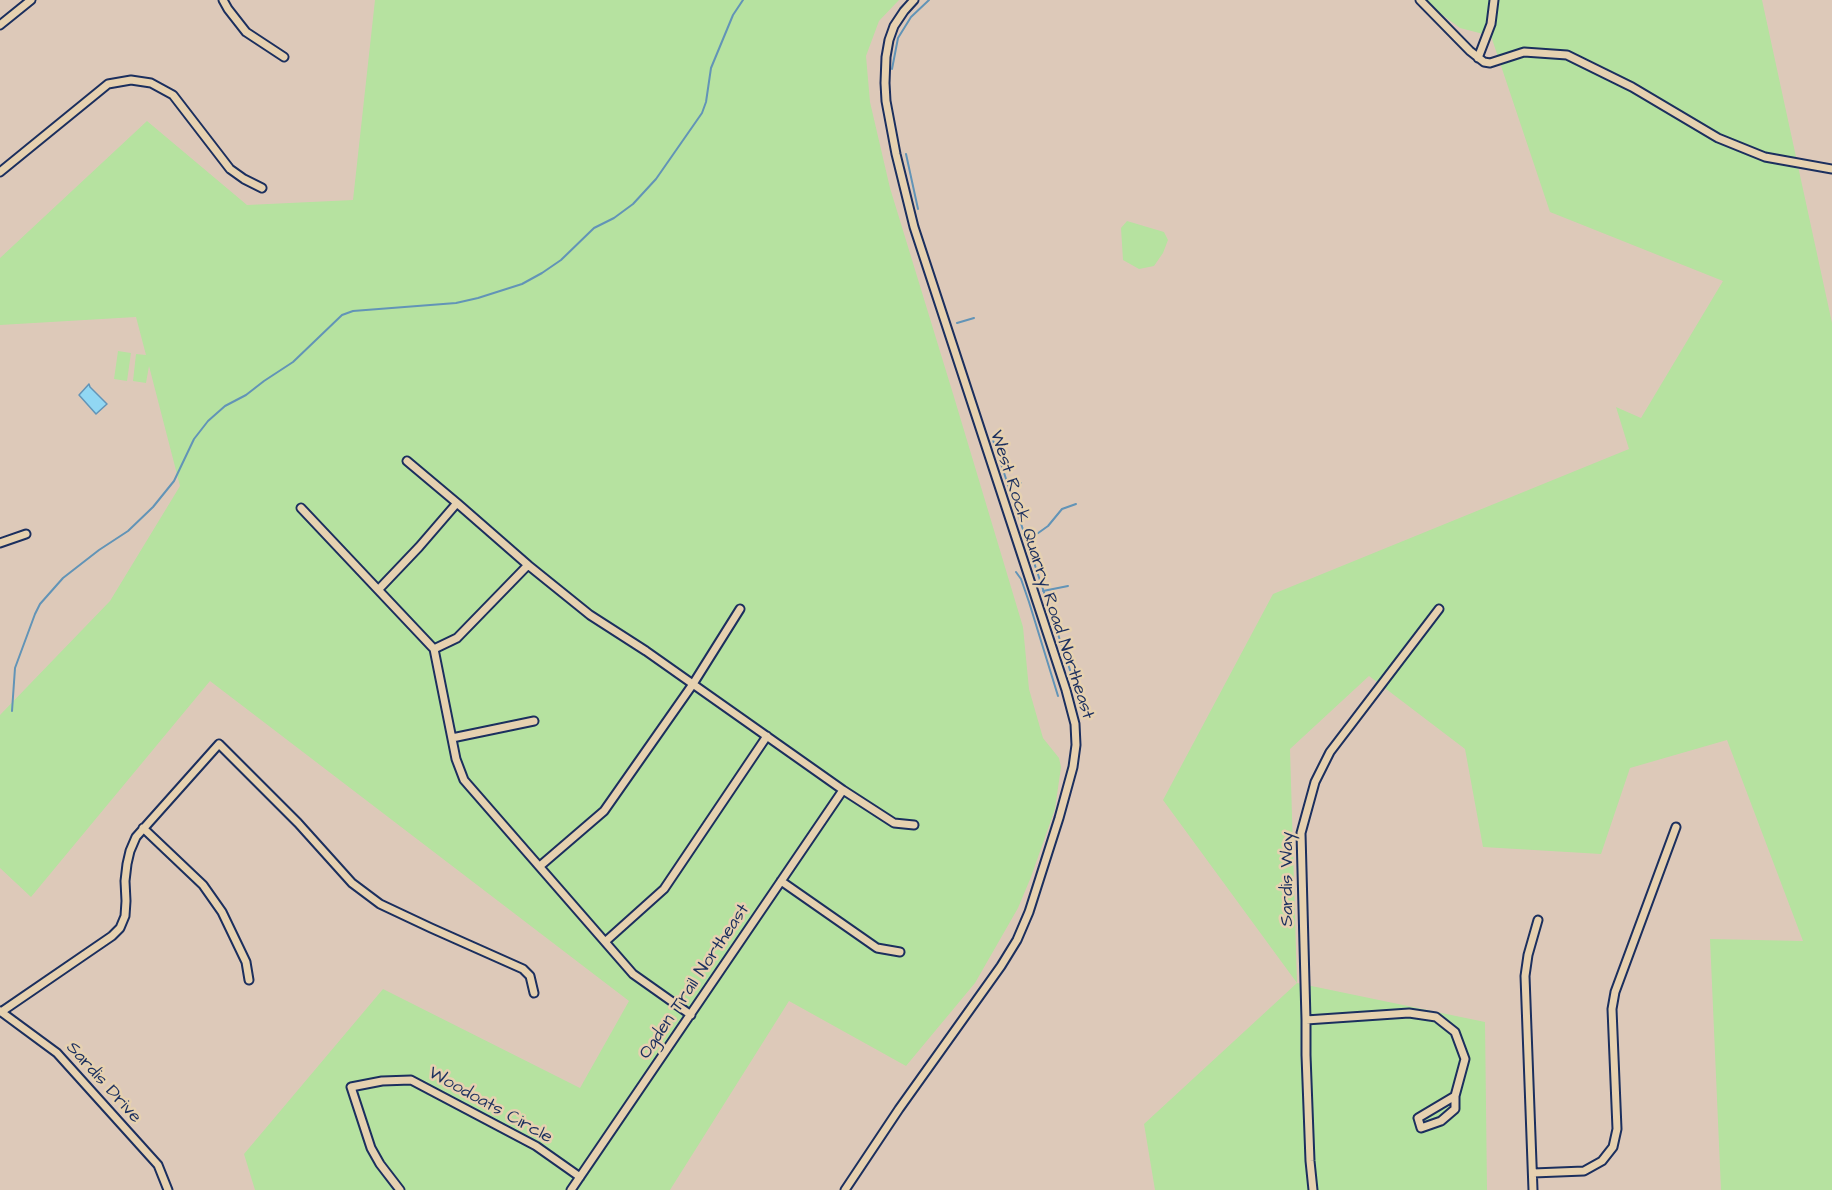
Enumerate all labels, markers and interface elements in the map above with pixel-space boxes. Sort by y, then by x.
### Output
street label: West Rock Quarry Road Northeast [984,428,1098,722]
street label: Sardis Way [1277,832,1299,926]
street label: Ogden Trail Northeast [635,900,755,1064]
street label: Sardis Drive [61,1038,145,1128]
street label: Woodoats Circle [424,1063,556,1149]

